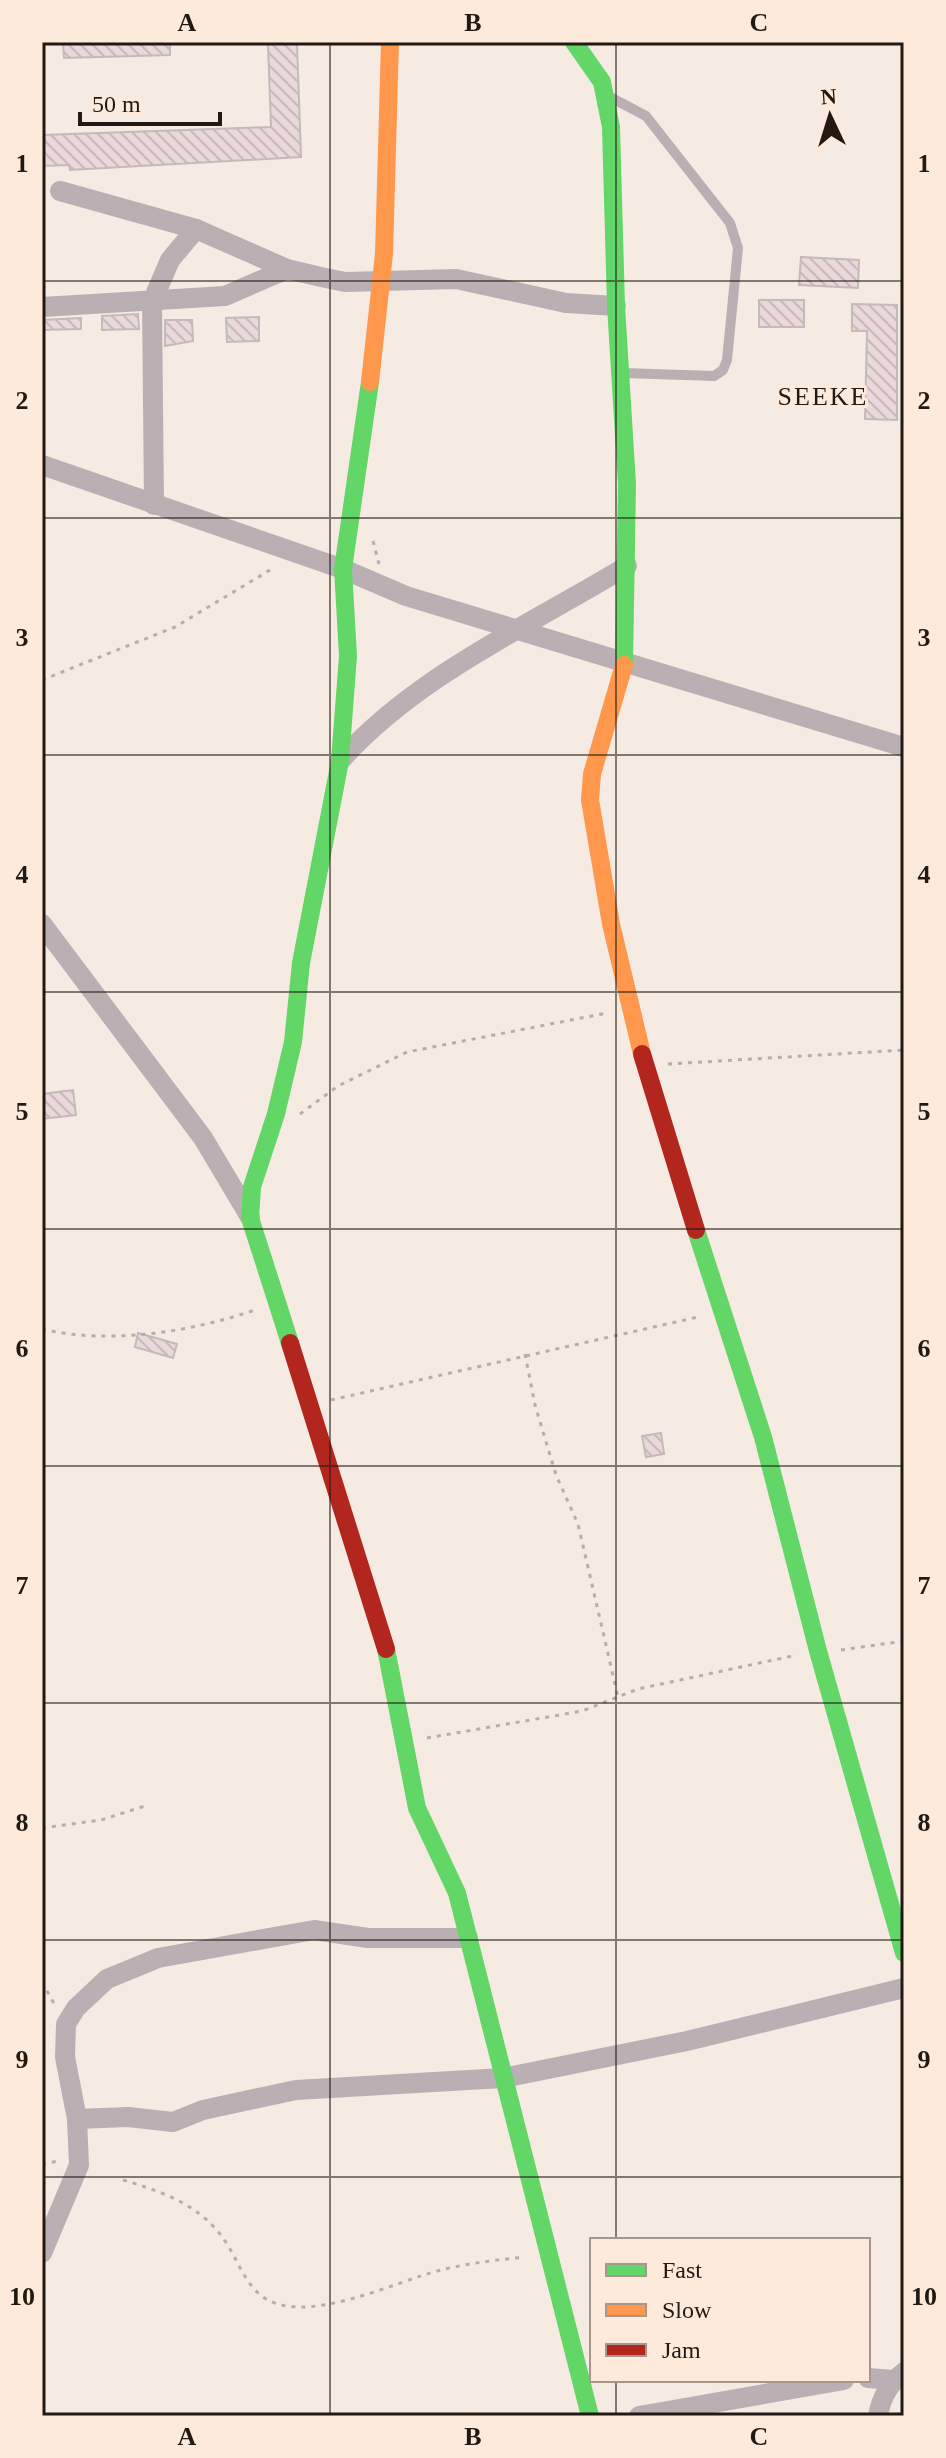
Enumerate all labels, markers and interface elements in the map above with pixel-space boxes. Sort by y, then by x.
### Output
text: A [178,8,197,37]
text: B [464,8,482,37]
text: C [750,8,768,37]
scale bar [80,76,220,126]
north arrow [790,76,870,156]
text: N [820,84,838,110]
text: 50 m [92,91,141,117]
text: 1 [16,149,29,178]
text: 1 [918,149,931,178]
district label: SEEKE [778,382,868,411]
text: 2 [16,386,29,415]
text: 2 [918,386,931,415]
text: 3 [16,623,29,652]
text: 3 [918,623,931,652]
text: 4 [16,860,29,889]
text: 4 [918,860,931,889]
text: 5 [16,1097,29,1126]
text: 5 [918,1097,931,1126]
text: 6 [16,1334,29,1363]
text: 6 [918,1334,931,1363]
text: 7 [16,1571,29,1600]
text: 7 [918,1571,931,1600]
text: 8 [16,1808,29,1837]
text: 8 [918,1808,931,1837]
text: 9 [16,2045,29,2074]
text: 9 [918,2045,931,2074]
legend [590,2238,870,2382]
text: Fast [662,2257,702,2283]
text: 10 [9,2282,35,2311]
text: 10 [911,2282,937,2311]
text: Slow [662,2297,712,2323]
text: Jam [662,2337,701,2363]
text: A [178,2422,197,2451]
text: B [464,2422,482,2451]
text: C [750,2422,768,2451]

